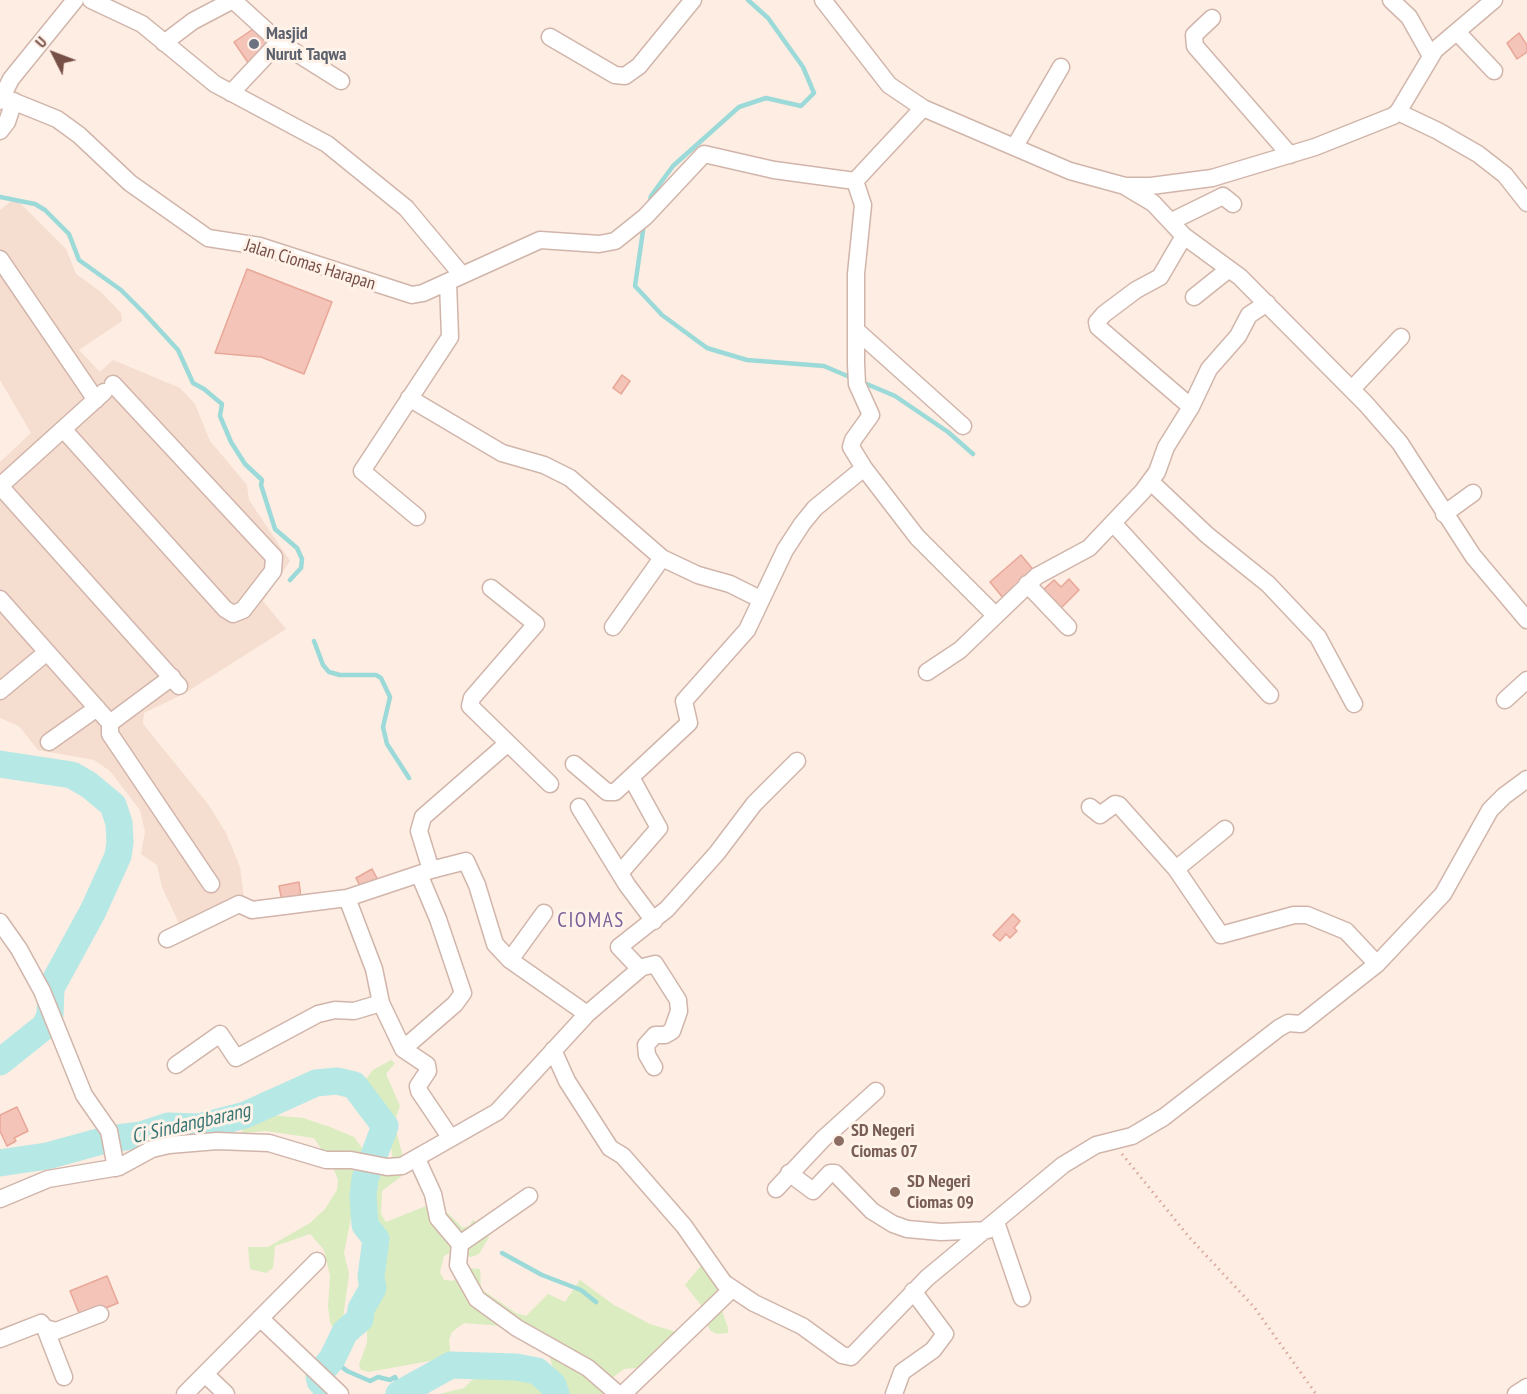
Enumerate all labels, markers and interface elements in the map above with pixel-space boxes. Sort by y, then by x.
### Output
place label: Masjid Nurut Taqwa [266,23,347,66]
north arrow [24,24,84,84]
text: U [30,32,51,52]
marker: Masjid Nurut Taqwa [247,37,261,51]
street label: Jalan Ciomas Harapan [242,235,378,295]
district label: CIOMAS [557,908,625,934]
water label: Ci Sindangbarang [129,1099,253,1149]
place label: SD Negeri Ciomas 07 [851,1120,918,1162]
marker: SD Negeri Ciomas 07 [832,1134,846,1148]
place label: SD Negeri Ciomas 09 [907,1171,974,1214]
marker: SD Negeri Ciomas 09 [888,1185,902,1199]

